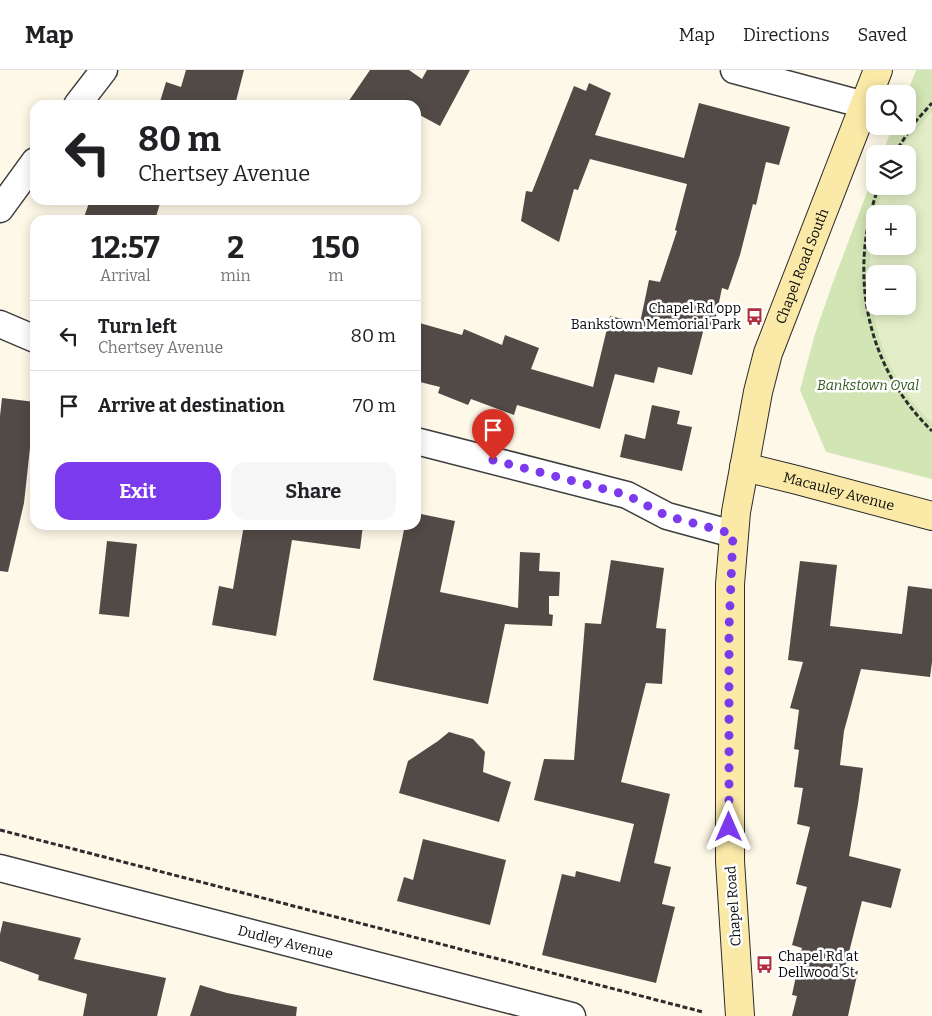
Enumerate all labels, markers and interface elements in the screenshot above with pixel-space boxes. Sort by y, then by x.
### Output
text: Map [25,21,74,49]
text: Map [679,24,715,46]
text: Directions [743,24,830,46]
text: Saved [858,24,907,46]
map controls [866,85,916,315]
button: search [866,85,916,135]
text: 80 m [138,118,221,160]
icon: left [55,120,120,185]
button: layers [866,145,916,195]
text: Chertsey Avenue [138,160,310,187]
button: + [866,205,916,255]
street label: Chapel Road South [772,206,832,326]
text: 12:57 [91,230,160,266]
text: 2 [227,230,244,266]
text: 150 [312,230,360,266]
button: − [866,265,916,315]
text: Arrival [100,266,151,285]
text: min [221,266,251,285]
text: m [328,266,343,285]
place label: Chapel Rd opp Bankstown Memorial Park [571,300,741,333]
bus stop icon: Chapel Rd opp Bankstown Memorial Park [745,306,765,326]
text: Turn left [98,315,177,338]
icon: left [55,322,83,350]
text: 80 m [350,324,396,347]
text: Chertsey Avenue [98,338,223,357]
park label: Bankstown Oval [817,377,919,394]
icon: arrive [55,392,83,420]
text: Arrive at destination [98,394,285,417]
text: 70 m [353,394,396,417]
pin [472,409,514,460]
icon: arrive [479,416,507,444]
button: Exit [55,462,221,520]
button: Share [231,462,396,520]
street label: Macauley Avenue [782,469,896,515]
position arrow [702,800,754,852]
street label: Chapel Road [722,865,745,947]
street label: Dudley Avenue [236,922,335,963]
place label: Chapel Rd at Dellwood St [778,948,859,981]
bus stop icon: Chapel Rd at Dellwood St [754,954,774,974]

